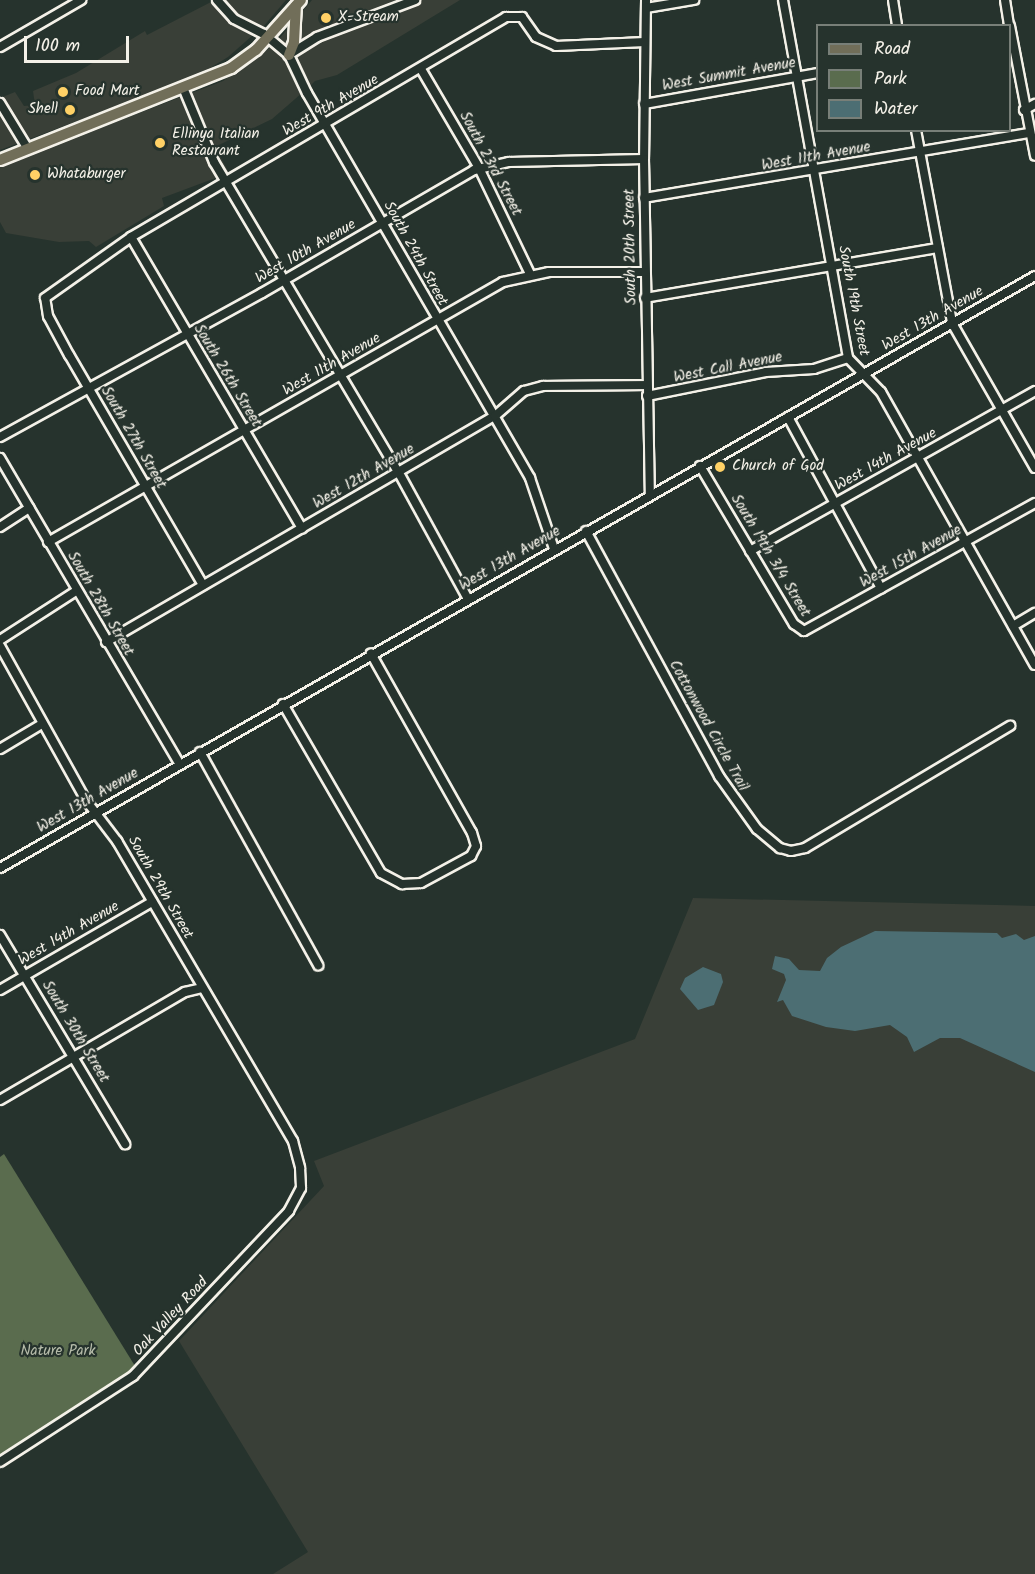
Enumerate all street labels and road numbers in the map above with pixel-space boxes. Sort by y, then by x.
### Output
street label: West Summit Avenue [661,54,797,96]
street label: West 9th Avenue [280,71,382,141]
street label: South 23rd Street [455,109,525,219]
street label: West 11th Avenue [760,139,872,175]
street label: South 20th Street [621,189,641,305]
street label: South 24th Street [379,199,451,309]
street label: West 10th Avenue [253,216,359,288]
street label: South 19th Street [834,244,872,358]
street label: West 13th Avenue [879,283,987,355]
street label: South 26th Street [189,321,265,431]
street label: West 11th Avenue [280,330,384,400]
street label: West Call Avenue [672,349,784,387]
street label: South 27th Street [96,384,170,492]
street label: West 14th Avenue [832,425,940,495]
street label: West 12th Avenue [310,441,418,513]
street label: South 19th 3/4 Street [726,491,814,621]
street label: West 15th Avenue [857,522,965,592]
street label: West 13th Avenue [456,523,564,595]
street label: South 28th Street [63,549,137,659]
street label: Cottonwood Circle Trail [664,657,752,795]
street label: West 13th Avenue [34,765,142,837]
street label: South 29th Street [123,833,197,943]
street label: West 14th Avenue [15,898,123,970]
street label: South 30th Street [37,978,113,1086]
street label: Oak Valley Road [130,1274,212,1360]

